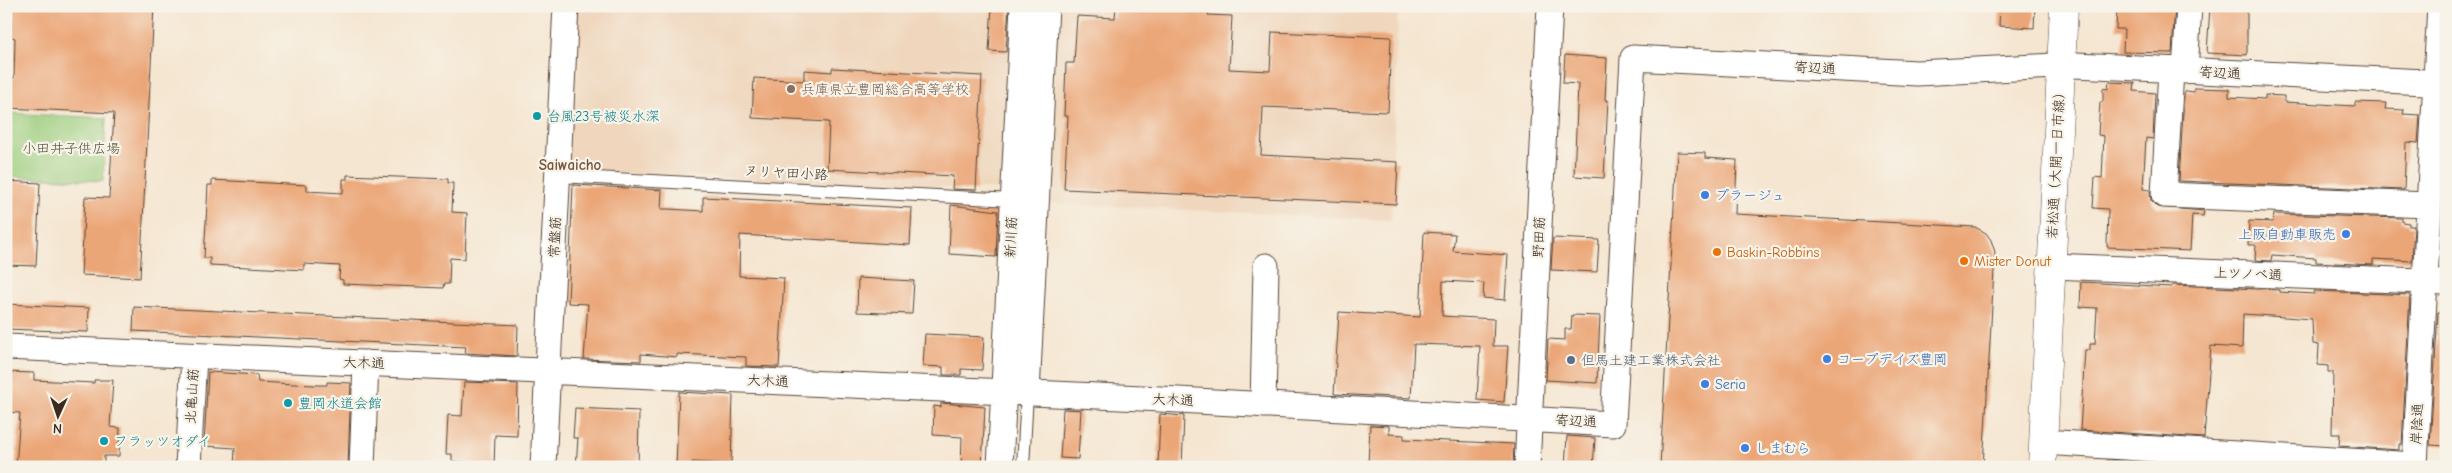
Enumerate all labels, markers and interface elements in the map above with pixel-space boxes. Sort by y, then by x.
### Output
street label: 寄辺通 [1794,58,1836,78]
street label: 寄辺通 [2199,63,2241,83]
place label: 兵庫県立豊岡総合高等学校 [801,81,969,98]
marker: 兵庫県立豊岡総合高等学校 [785,83,797,95]
street label: 若松通（大開一日市線） [2043,85,2069,239]
place label: 台風23号被災水深 [547,108,659,125]
marker: 台風23号被災水深 [531,110,543,122]
park label: 小田井子供広場 [22,140,120,157]
district label: Saiwaicho [539,156,602,174]
street label: ヌリヤ田小路 [744,162,828,184]
place label: プラージュ [1715,187,1785,204]
marker: プラージュ [1699,189,1711,201]
street label: 常盤筋 [545,216,565,258]
street label: 新川筋 [1001,216,1021,258]
street label: 野田筋 [1529,216,1549,258]
place label: 上阪自動車販売 [2238,226,2336,243]
marker: 上阪自動車販売 [2340,228,2352,240]
place label: Baskin-Robbins [1727,244,1820,261]
marker: Baskin-Robbins [1711,246,1723,258]
place label: Mister Donut [1974,253,2052,270]
marker: Mister Donut [1958,255,1970,267]
street label: 上ツノベ通 [2213,264,2283,284]
place label: コープデイズ豊岡 [1837,351,1947,368]
place label: 但馬土建工業株式会社 [1581,352,1721,369]
marker: コープデイズ豊岡 [1821,353,1833,365]
street label: 大木通 [343,354,385,372]
marker: 但馬土建工業株式会社 [1565,354,1577,366]
street label: 北亀山筋 [182,368,202,424]
street label: 大木通 [747,371,789,391]
place label: Seria [1715,376,1746,393]
marker: Seria [1699,378,1711,390]
north arrow [32,390,82,440]
street label: 大木通 [1152,390,1194,410]
place label: 豊岡水道会館 [298,395,382,412]
marker: 豊岡水道会館 [282,397,294,409]
street label: 岸陰通 [2407,403,2427,445]
street label: 寄辺通 [1555,411,1597,431]
text: N [52,420,62,437]
place label: フラッツオダイ [114,433,211,450]
marker: フラッツオダイ [98,435,110,447]
place label: しまむら [1755,440,1811,457]
marker: しまむら [1739,442,1751,454]

